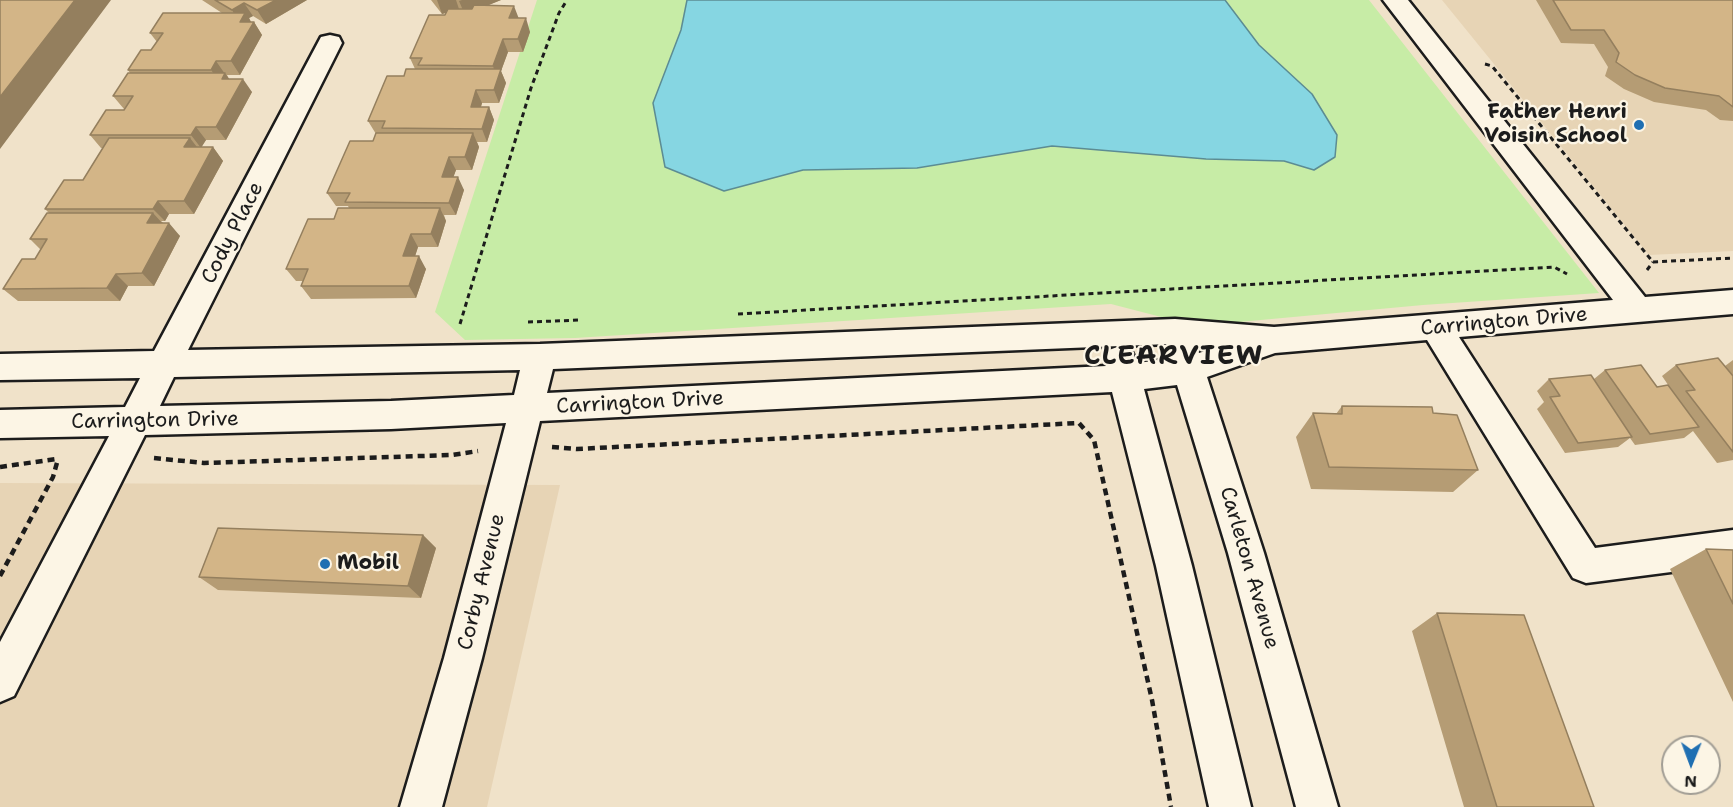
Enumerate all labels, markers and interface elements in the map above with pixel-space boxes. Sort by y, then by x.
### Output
place label: Father Henri Voisin School [1484,100,1627,150]
marker: Father Henri Voisin School [1632,118,1646,132]
street label: Cody Place [197,178,269,288]
street label: Carrington Drive [1419,302,1589,342]
district label: CLEARVIEW [1084,341,1264,373]
street label: Carrington Drive [556,386,724,420]
street label: Carrington Drive [71,407,239,435]
street label: Carleton Avenue [1214,484,1284,652]
street label: Corby Avenue [453,511,511,653]
place label: Mobil [337,551,399,577]
marker: Mobil [318,557,332,571]
north arrow [1661,735,1721,795]
text: N [1684,771,1697,792]

